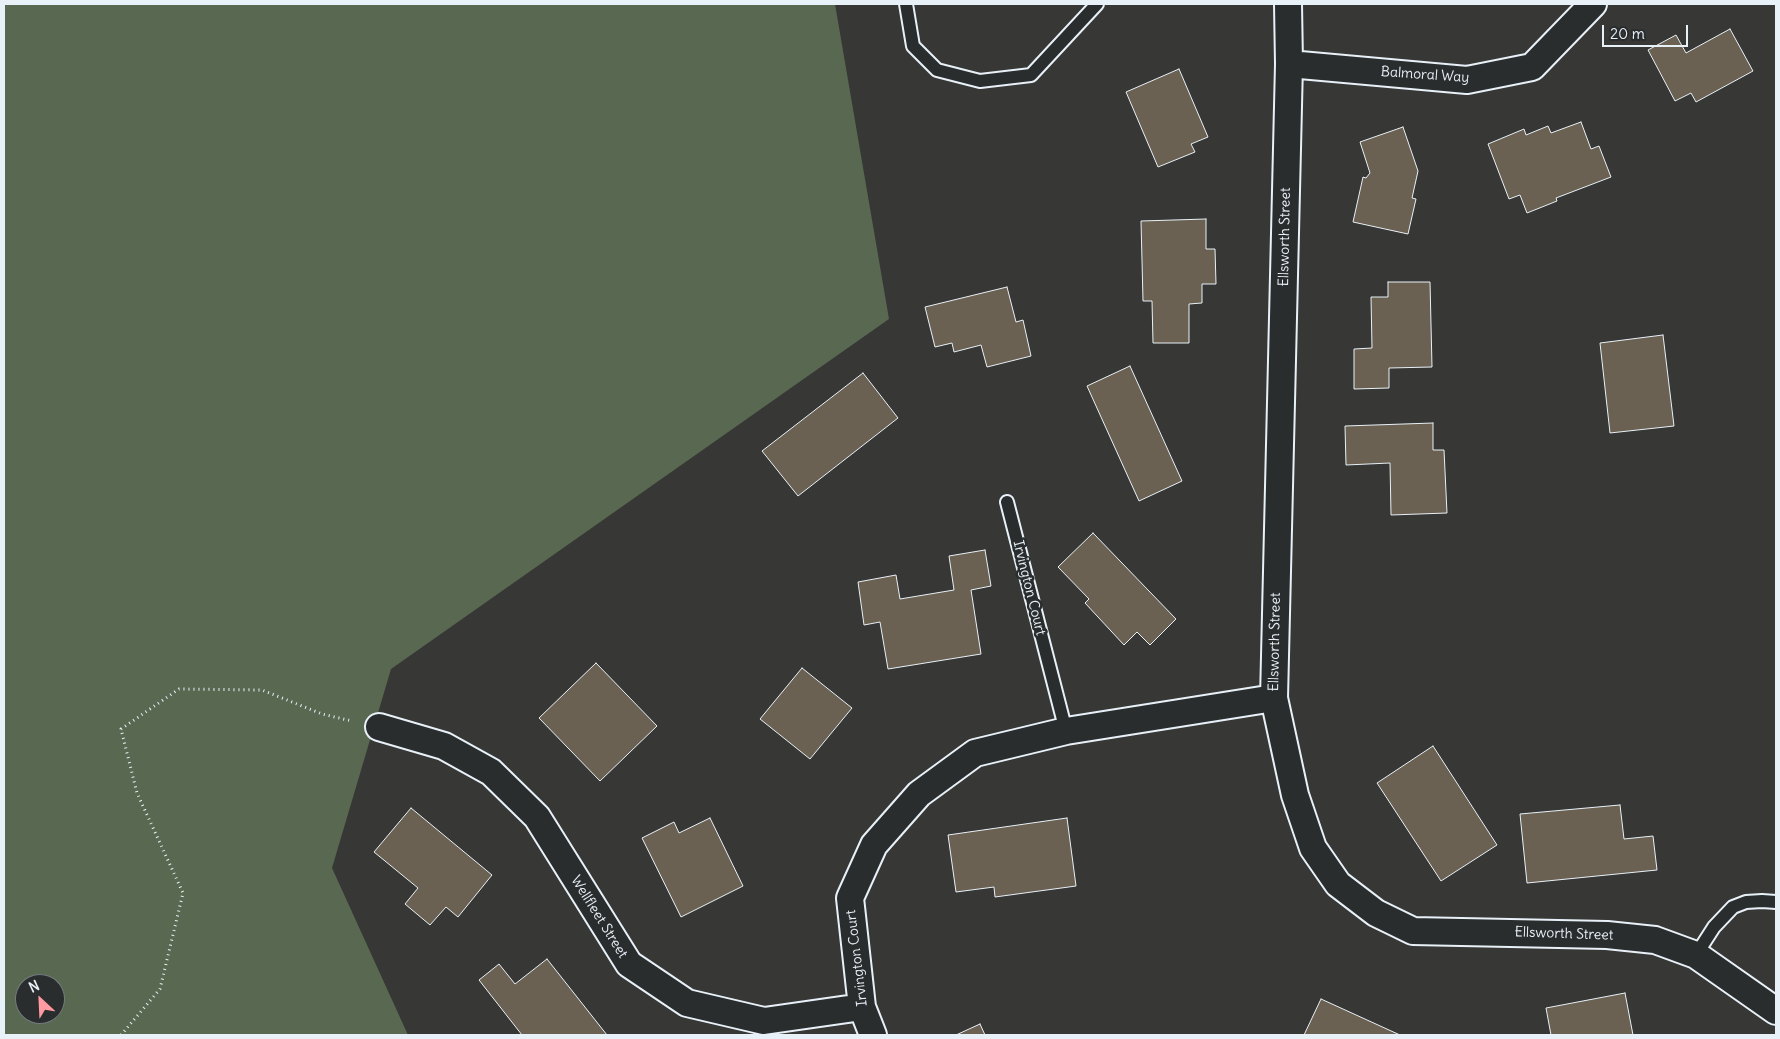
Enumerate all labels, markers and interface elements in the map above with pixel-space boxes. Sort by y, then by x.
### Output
scale bar [1605,15,1691,47]
text: 20 m [1610,24,1645,43]
street label: Balmoral Way [1380,64,1470,86]
street label: Ellsworth Street [1276,187,1294,287]
street label: Irvington Court [1009,539,1049,637]
street label: Ellsworth Street [1266,592,1284,692]
street label: Wellfleet Street [567,873,631,961]
street label: Irvington Court [843,909,871,1007]
street label: Ellsworth Street [1514,924,1614,944]
north arrow [15,974,65,1024]
text: N [26,976,42,997]

